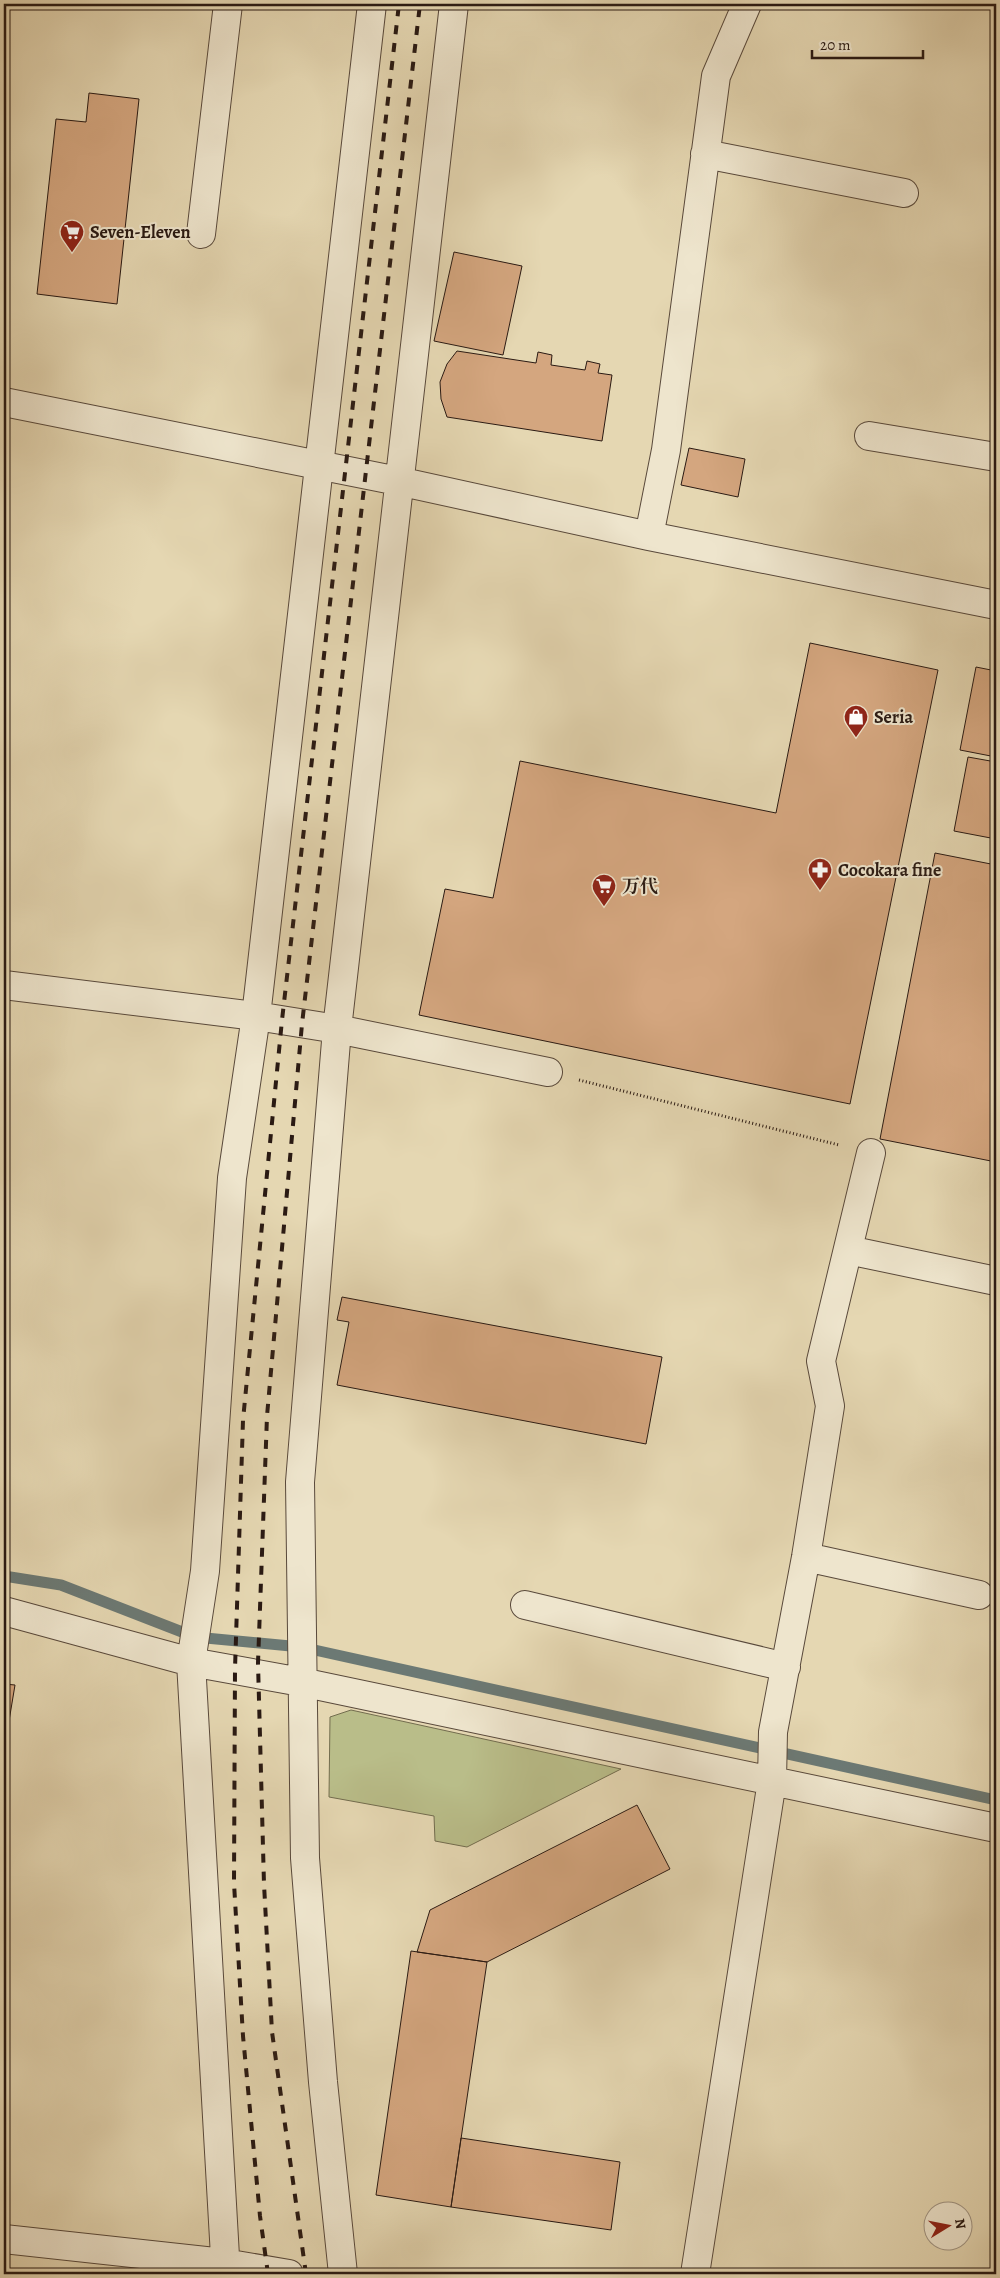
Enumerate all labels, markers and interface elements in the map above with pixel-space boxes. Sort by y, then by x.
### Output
scale bar [812,28,924,60]
text: 20 m [820,35,851,55]
supermarket icon: Seven-Eleven [59,219,85,253]
place label: Seven-Eleven [90,220,191,244]
shop icon: Seria [843,704,869,738]
place label: Seria [874,705,913,729]
pharmacy icon: Cocokara fine [807,857,833,891]
place label: Cocokara fine [838,858,941,882]
supermarket icon: 万代 [591,873,617,907]
place label: 万代 [622,874,658,898]
north arrow [922,2200,972,2250]
text: N [950,2217,971,2231]

